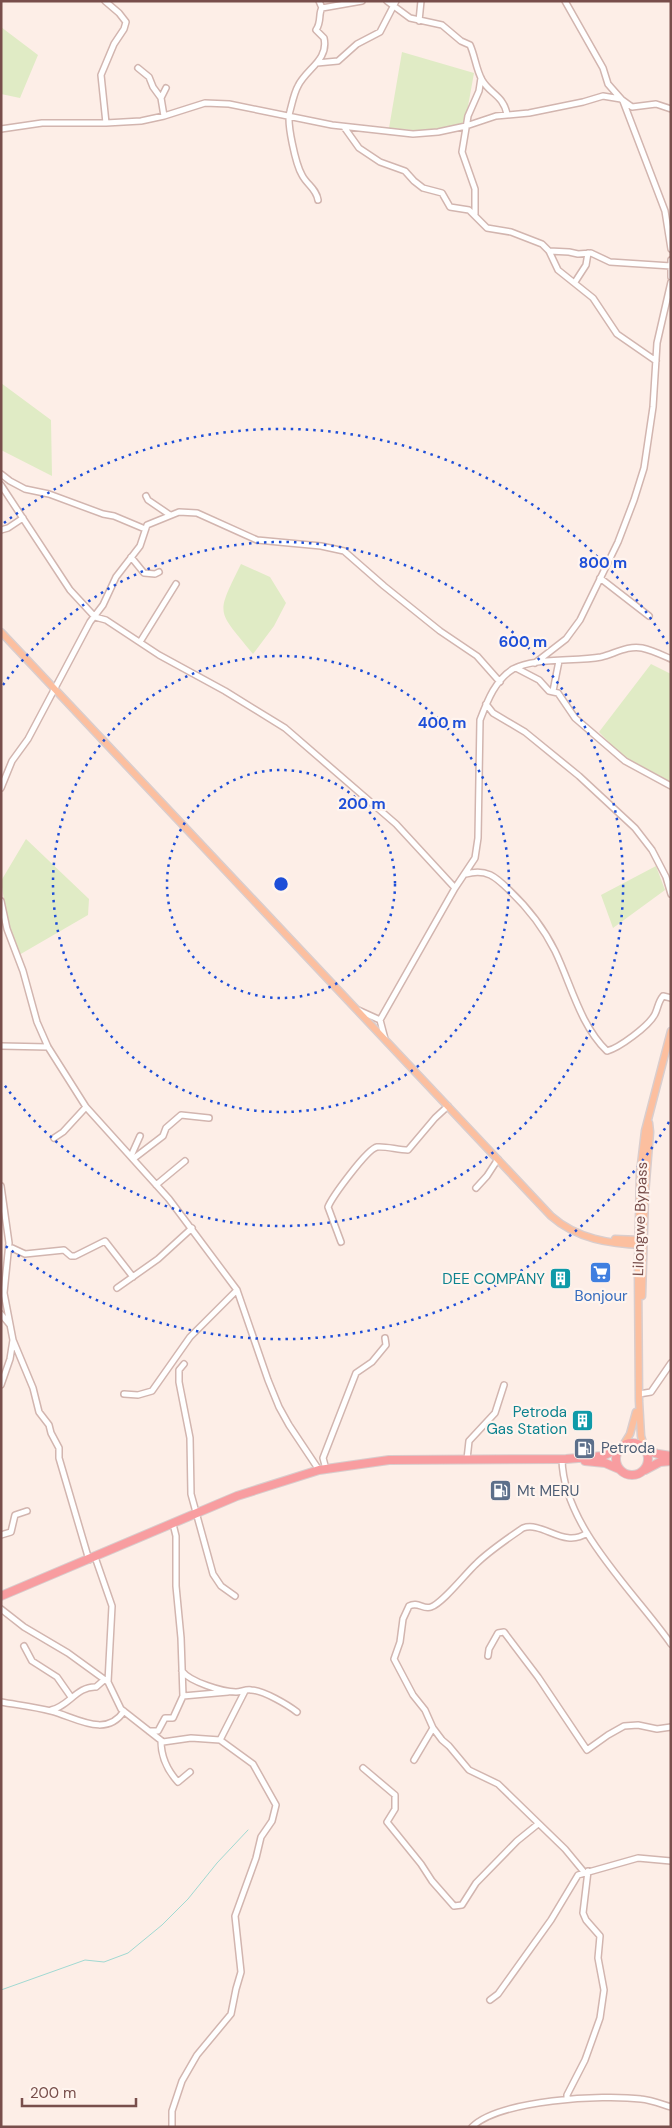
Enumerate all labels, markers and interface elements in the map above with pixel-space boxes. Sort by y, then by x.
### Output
text: 800 m [579,553,627,573]
text: 600 m [499,632,547,652]
text: 400 m [418,713,466,733]
text: 200 m [338,794,386,814]
centre of rings [272,875,290,893]
street label: Lilongwe Bypass [628,1161,652,1277]
supermarket icon: Bonjour [589,1261,613,1285]
building icon: DEE COMPANY [549,1267,573,1291]
place label: DEE COMPANY [442,1269,545,1289]
place label: Bonjour [574,1286,628,1306]
place label: Petroda Gas Station [486,1402,567,1439]
building icon: Petroda Gas Station [571,1409,595,1433]
fuel station icon: Petroda [573,1436,597,1460]
place label: Petroda [601,1438,655,1458]
fuel station icon: Mt MERU [489,1479,513,1503]
place label: Mt MERU [517,1481,579,1501]
scale bar [22,2076,136,2108]
text: 200 m [30,2083,76,2103]

